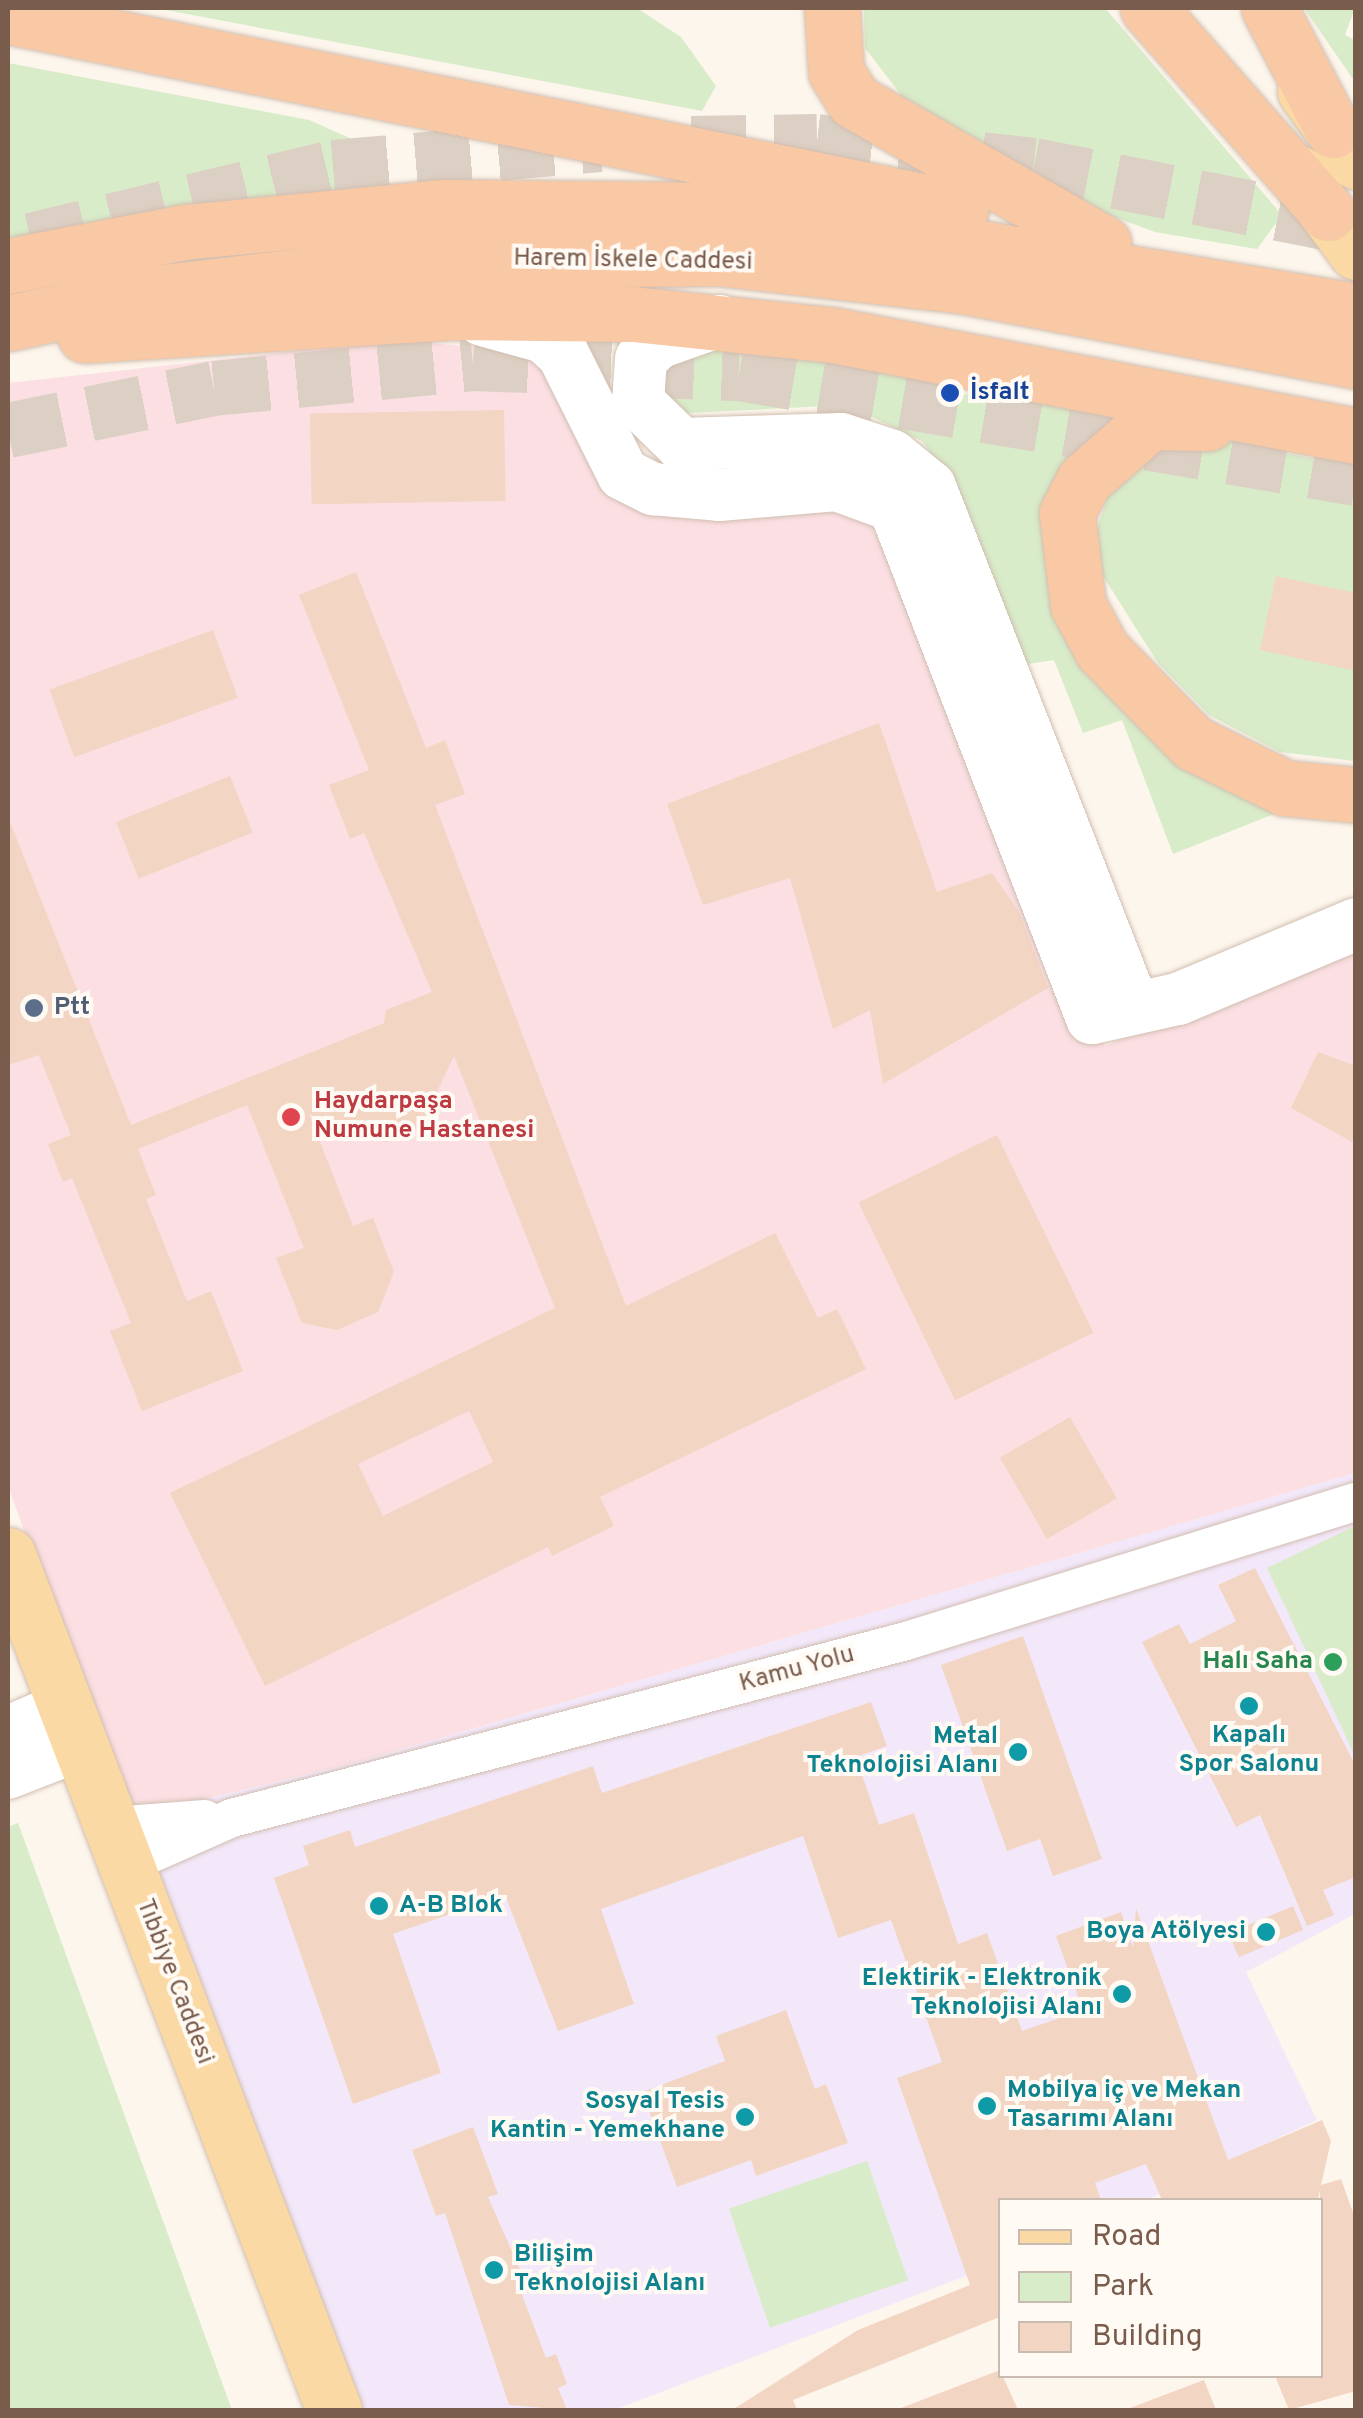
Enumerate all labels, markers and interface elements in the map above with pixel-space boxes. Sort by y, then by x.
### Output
street label: Harem İskele Caddesi [513,244,753,278]
place label: İsfalt [970,378,1029,408]
marker: İsfalt [939,382,961,404]
place label: Ptt [54,993,90,1023]
marker: Ptt [23,997,45,1019]
place label: Haydarpaşa Numune Hastanesi [314,1088,534,1147]
marker: Haydarpaşa Numune Hastanesi [278,1104,304,1130]
street label: Kamu Yolu [736,1640,858,1700]
place label: Halı Saha [1202,1647,1313,1677]
marker: Halı Saha [1322,1651,1344,1673]
marker: Kapalı Spor Salonu [1238,1695,1260,1717]
place label: Kapalı Spor Salonu [1179,1722,1319,1781]
place label: Metal Teknolojisi Alanı [806,1723,998,1782]
marker: Metal Teknolojisi Alanı [1007,1741,1029,1763]
place label: A-B Blok [399,1891,503,1921]
street label: Tıbbiye Caddesi [129,1895,219,2069]
marker: A-B Blok [368,1895,390,1917]
place label: Boya Atölyesi [1085,1917,1246,1947]
marker: Boya Atölyesi [1255,1921,1277,1943]
place label: Elektirik - Elektronik Teknolojisi Alanı [862,1965,1102,2024]
marker: Elektirik - Elektronik Teknolojisi Alanı [1111,1983,1133,2005]
place label: Mobilya iç ve Mekan Tasarımı Alanı [1007,2077,1241,2136]
place label: Sosyal Tesis Kantin - Yemekhane [489,2088,725,2147]
marker: Mobilya iç ve Mekan Tasarımı Alanı [976,2095,998,2117]
marker: Sosyal Tesis Kantin - Yemekhane [734,2106,756,2128]
legend [998,2198,1323,2378]
text: Road [1092,2219,1161,2256]
place label: Bilişim Teknolojisi Alanı [514,2241,706,2300]
marker: Bilişim Teknolojisi Alanı [483,2259,505,2281]
text: Park [1092,2269,1154,2306]
text: Building [1092,2319,1203,2356]

